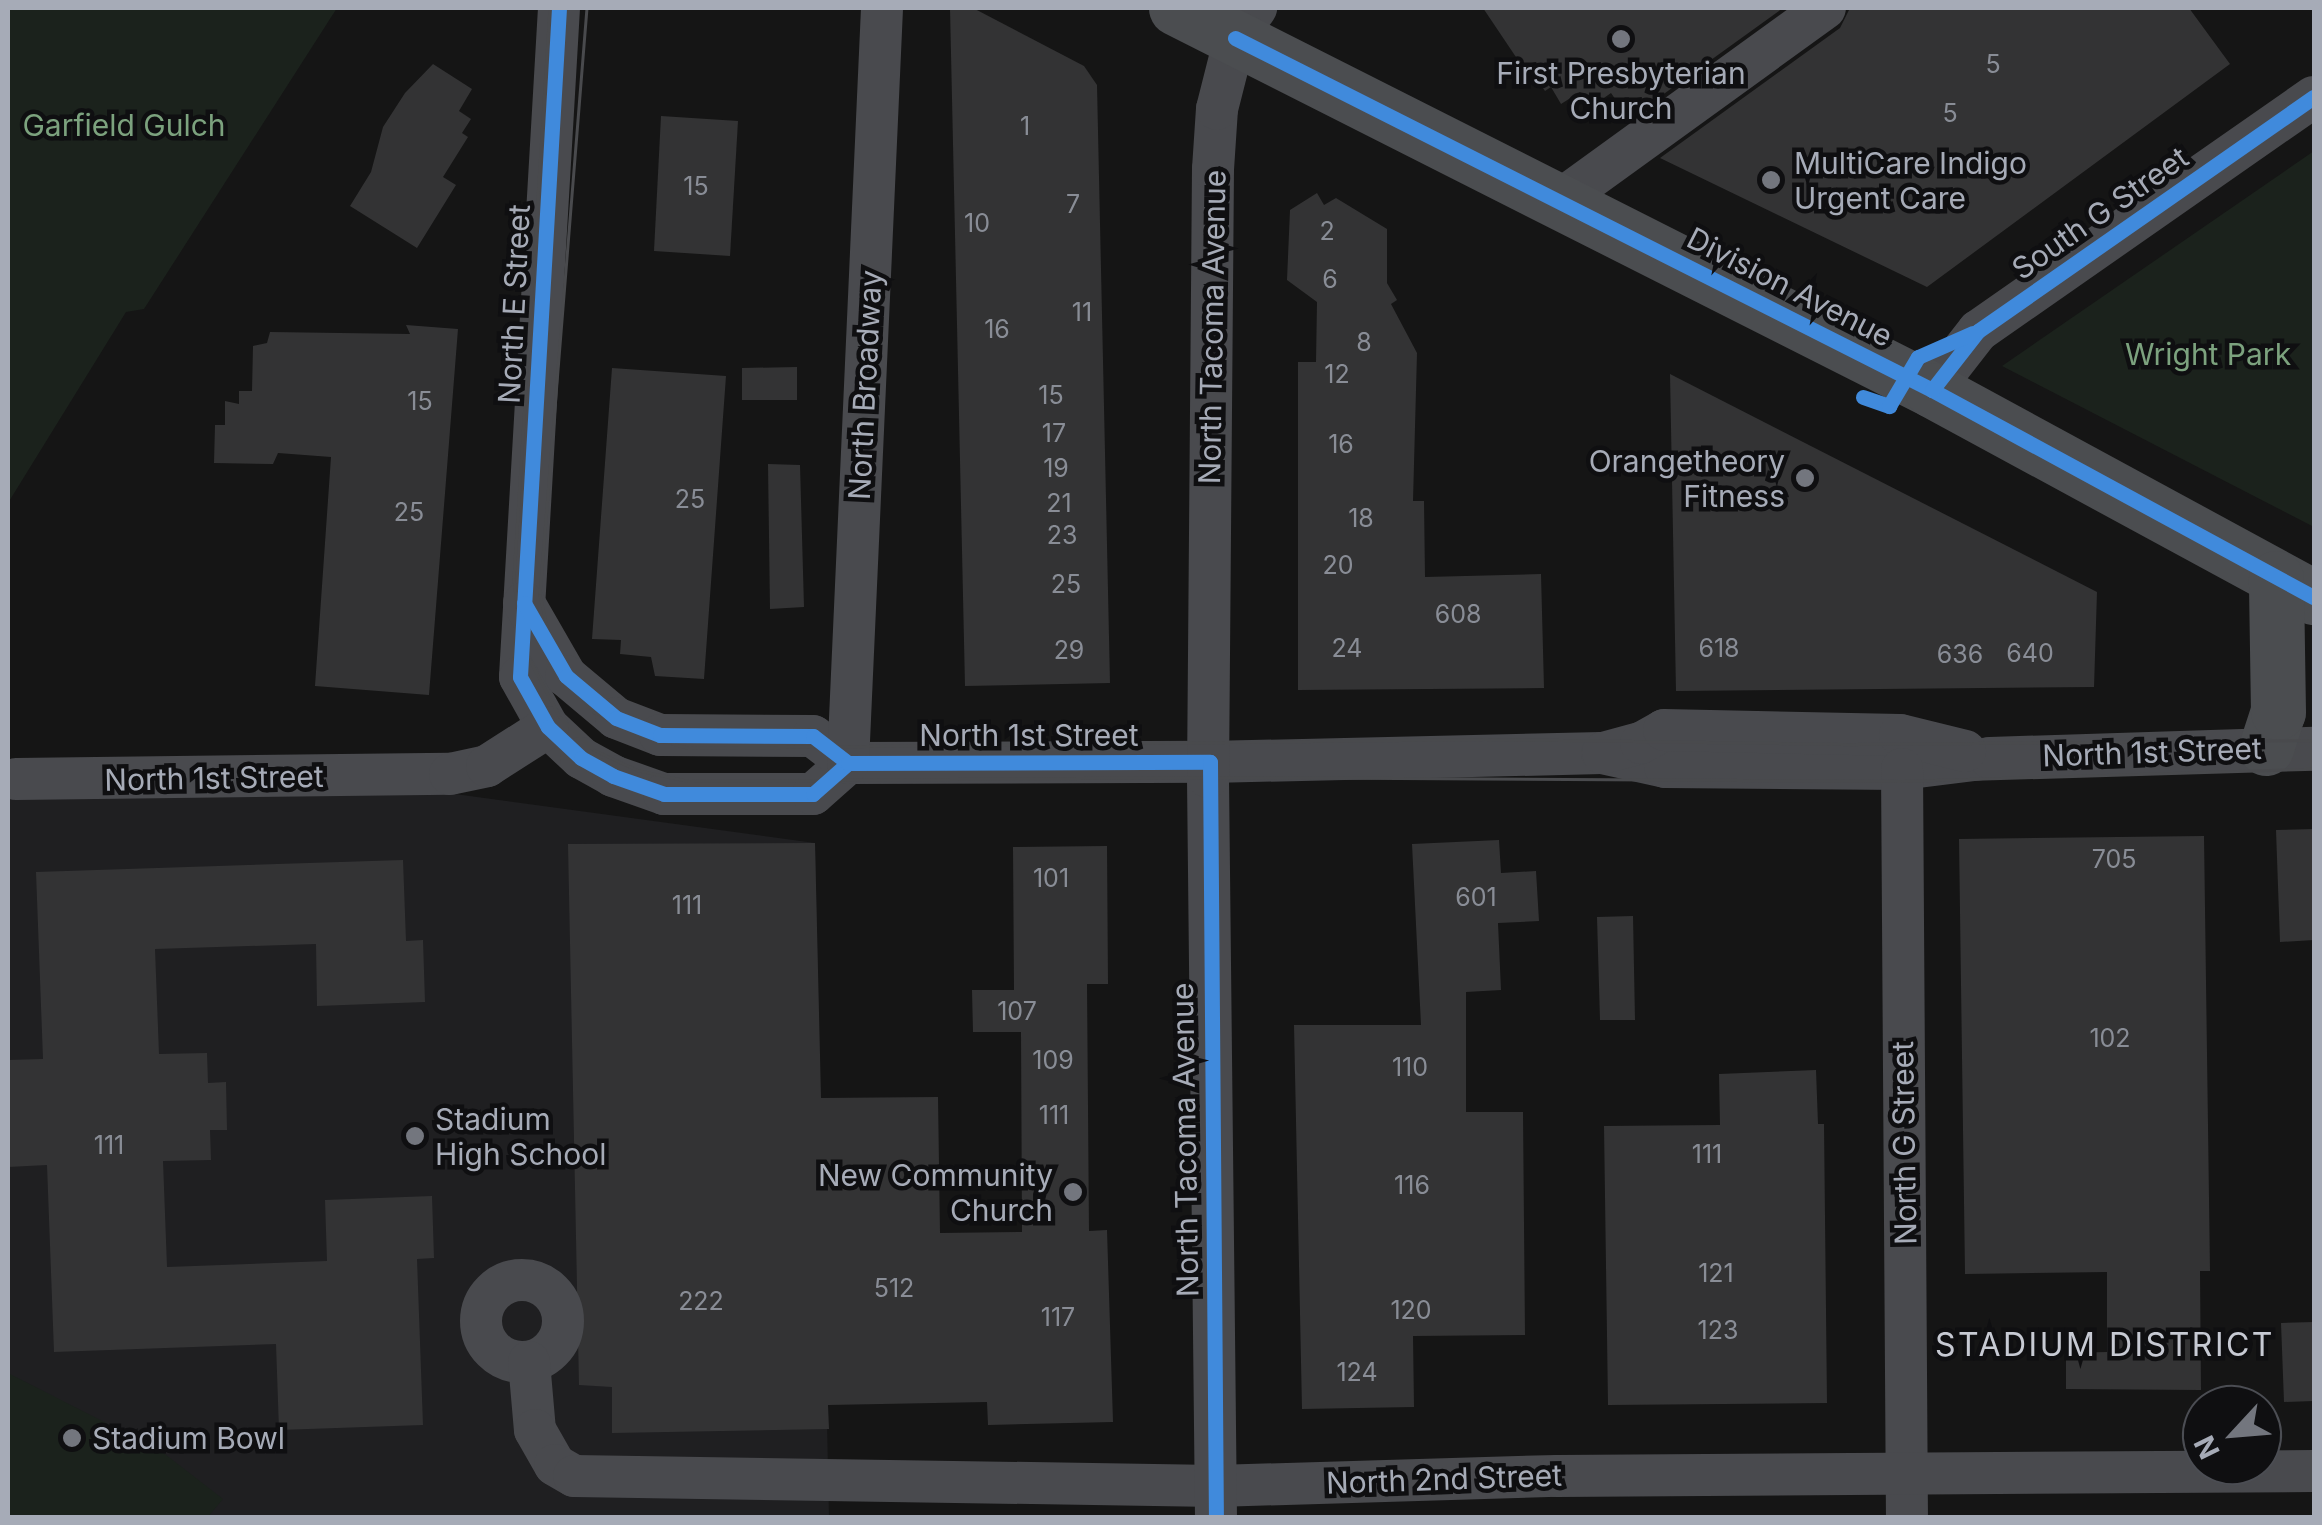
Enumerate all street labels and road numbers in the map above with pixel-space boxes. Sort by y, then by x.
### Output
street label: South G Street [2005,139,2195,287]
street label: North Tacoma Avenue [1191,169,1233,485]
street label: North E Street [491,203,537,405]
street label: Division Avenue [1681,220,1899,354]
street label: North Broadway [841,269,889,501]
street label: North 1st Street [919,717,1139,753]
street label: North 1st Street [2042,730,2262,774]
street label: North 1st Street [104,758,324,798]
street label: North Tacoma Avenue [1164,982,1206,1298]
street label: North G Street [1884,1041,1924,1245]
street label: North 2nd Street [1326,1457,1562,1501]

